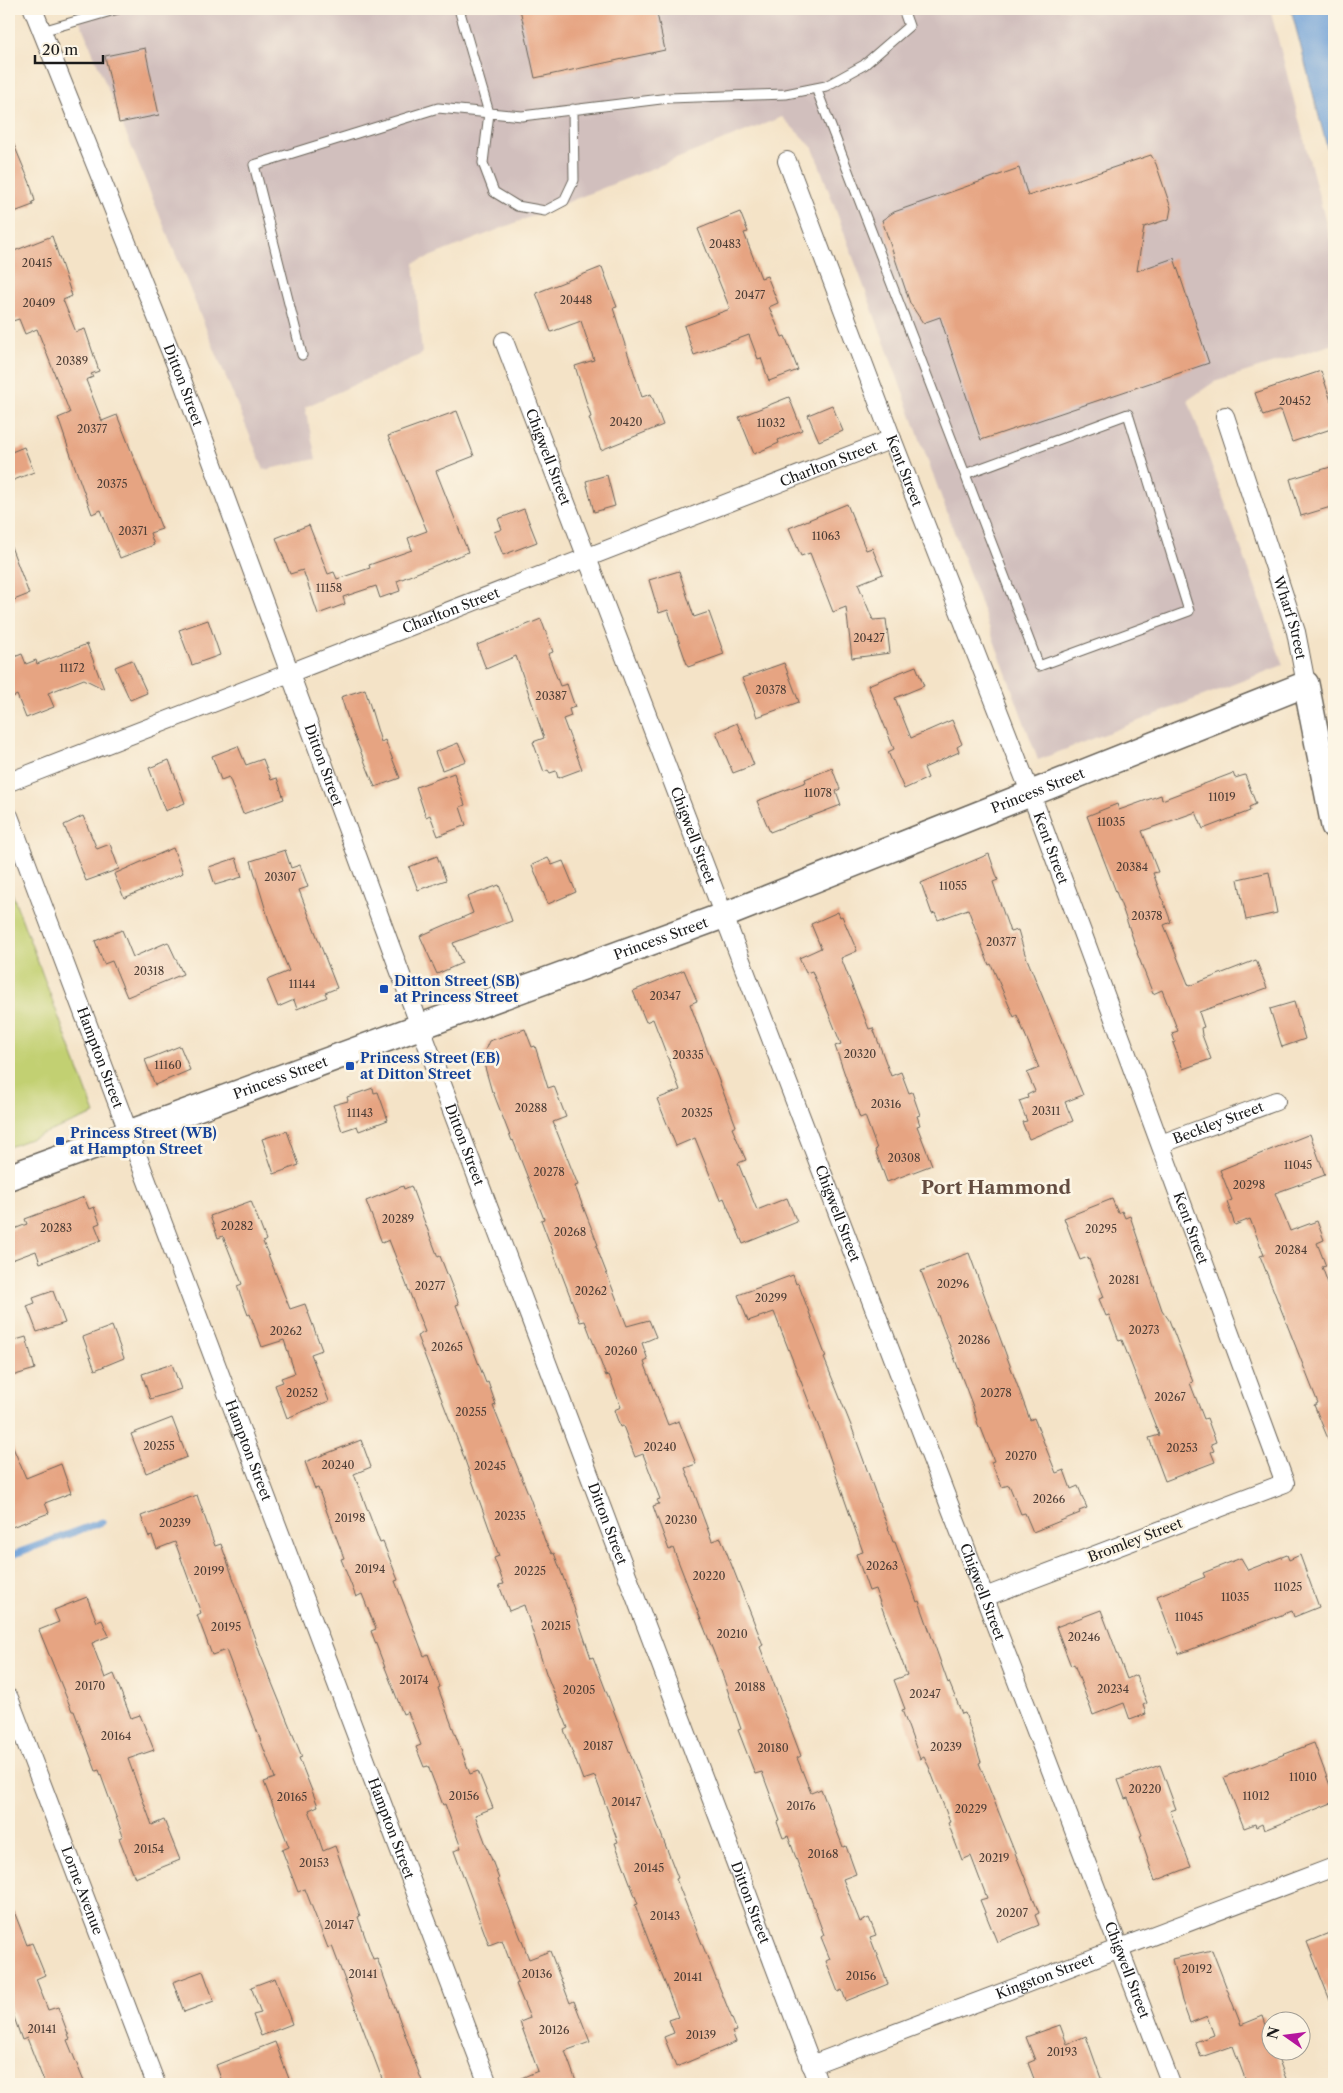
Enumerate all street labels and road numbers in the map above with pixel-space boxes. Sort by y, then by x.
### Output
street label: Ditton Street [159,341,207,429]
street label: Chigwell Street [522,406,575,508]
street label: Kent Street [882,432,926,509]
street label: Charlton Street [777,437,880,491]
street label: Wharf Street [1269,573,1310,661]
street label: Charlton Street [400,583,502,637]
street label: Ditton Street [300,721,347,809]
street label: Princess Street [988,764,1087,817]
street label: Chigwell Street [666,784,720,886]
street label: Kent Street [1030,809,1073,887]
street label: Princess Street [611,913,710,964]
street label: Hampton Street [73,1004,127,1110]
street label: Princess Street [231,1052,330,1103]
street label: Beckley Street [1170,1097,1266,1148]
street label: Ditton Street [441,1101,488,1188]
street label: Chigwell Street [811,1162,864,1264]
street label: Kent Street [1170,1189,1213,1267]
street label: Hampton Street [221,1397,276,1503]
street label: Ditton Street [584,1480,631,1567]
street label: Bromley Street [1085,1514,1185,1566]
street label: Chigwell Street [956,1541,1009,1642]
street label: Hampton Street [364,1775,419,1881]
street label: Lorne Avenue [57,1844,107,1937]
street label: Ditton Street [727,1859,774,1946]
street label: Chigwell Street [1101,1919,1154,2021]
street label: Kingston Street [993,1950,1096,2003]

